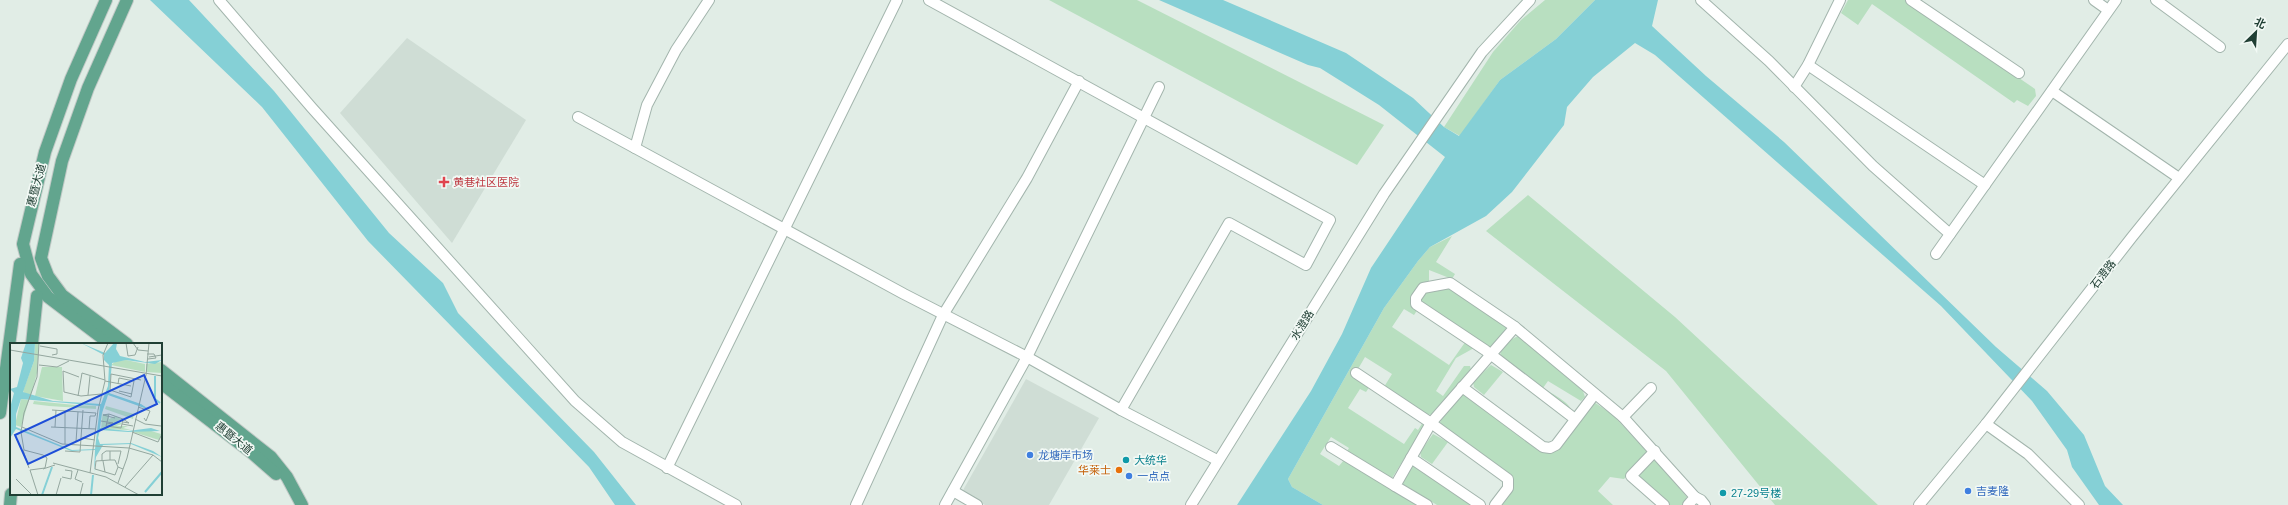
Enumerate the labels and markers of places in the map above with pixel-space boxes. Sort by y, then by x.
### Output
marker: 黄巷社区医院 [438,176,450,188]
place label: 黄巷社区医院 [453,176,519,188]
place label: 龙塘岸市场 [1038,449,1093,461]
marker: 龙塘岸市场 [1025,450,1035,460]
place label: 大统华 [1134,454,1167,466]
marker: 大统华 [1121,455,1131,465]
place label: 华莱士 [1078,464,1111,476]
marker: 华莱士 [1114,465,1124,475]
place label: 一点点 [1137,470,1170,482]
marker: 一点点 [1124,471,1134,481]
place label: 吉麦隆 [1976,485,2009,497]
marker: 吉麦隆 [1963,486,1973,496]
place label: 27-29号楼 [1731,487,1781,499]
marker: 27-29号楼 [1718,488,1728,498]

